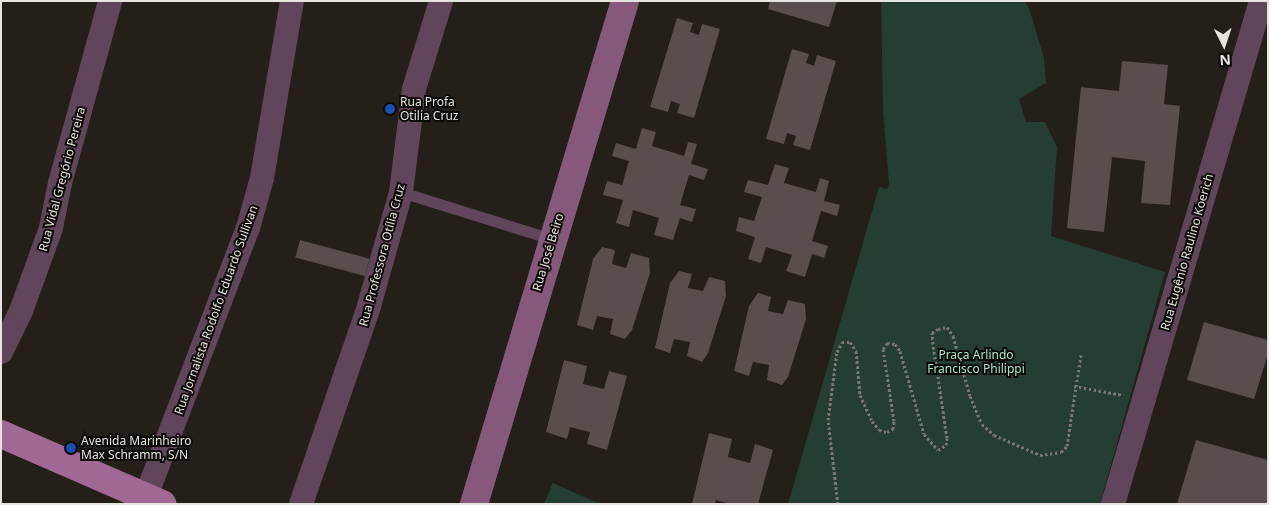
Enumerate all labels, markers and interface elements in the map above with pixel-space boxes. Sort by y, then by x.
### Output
north arrow [1199,20,1249,70]
text: N [1219,51,1231,70]
place label: Rua Profa Otilia Cruz [400,95,458,123]
marker: Rua Profa Otilia Cruz [384,103,396,115]
street label: Rua Vidal Gregório Pereira [36,105,88,253]
street label: Rua Eugênio Raulino Koerich [1158,172,1216,332]
street label: Rua Professora Otília Cruz [356,182,408,328]
street label: Rua Jornalista Rodolfo Eduardo Sullivan [171,203,261,417]
street label: Rua José Beiro [529,211,567,293]
park label: Praça Arlindo Francisco Philippi [927,348,1025,376]
place label: Avenida Marinheiro Max Schramm, S/N [81,434,192,462]
marker: Avenida Marinheiro Max Schramm, S/N [65,442,77,454]

